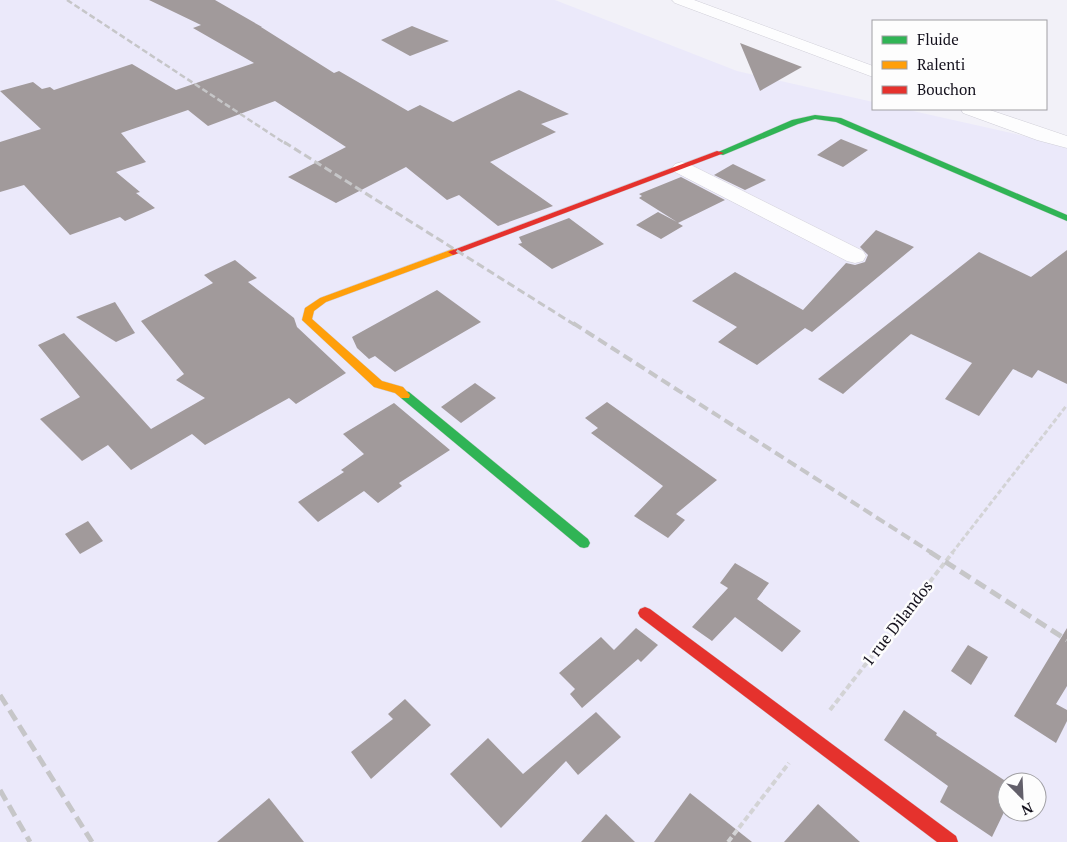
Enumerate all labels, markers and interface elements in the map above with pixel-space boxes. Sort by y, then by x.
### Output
legend [872,20,1047,110]
text: Fluide [917,29,959,49]
text: Ralenti [917,54,965,74]
text: Bouchon [917,79,976,99]
street label: 1 rue Dilandos [857,576,937,670]
north arrow [997,772,1047,822]
text: N [1018,798,1036,820]

